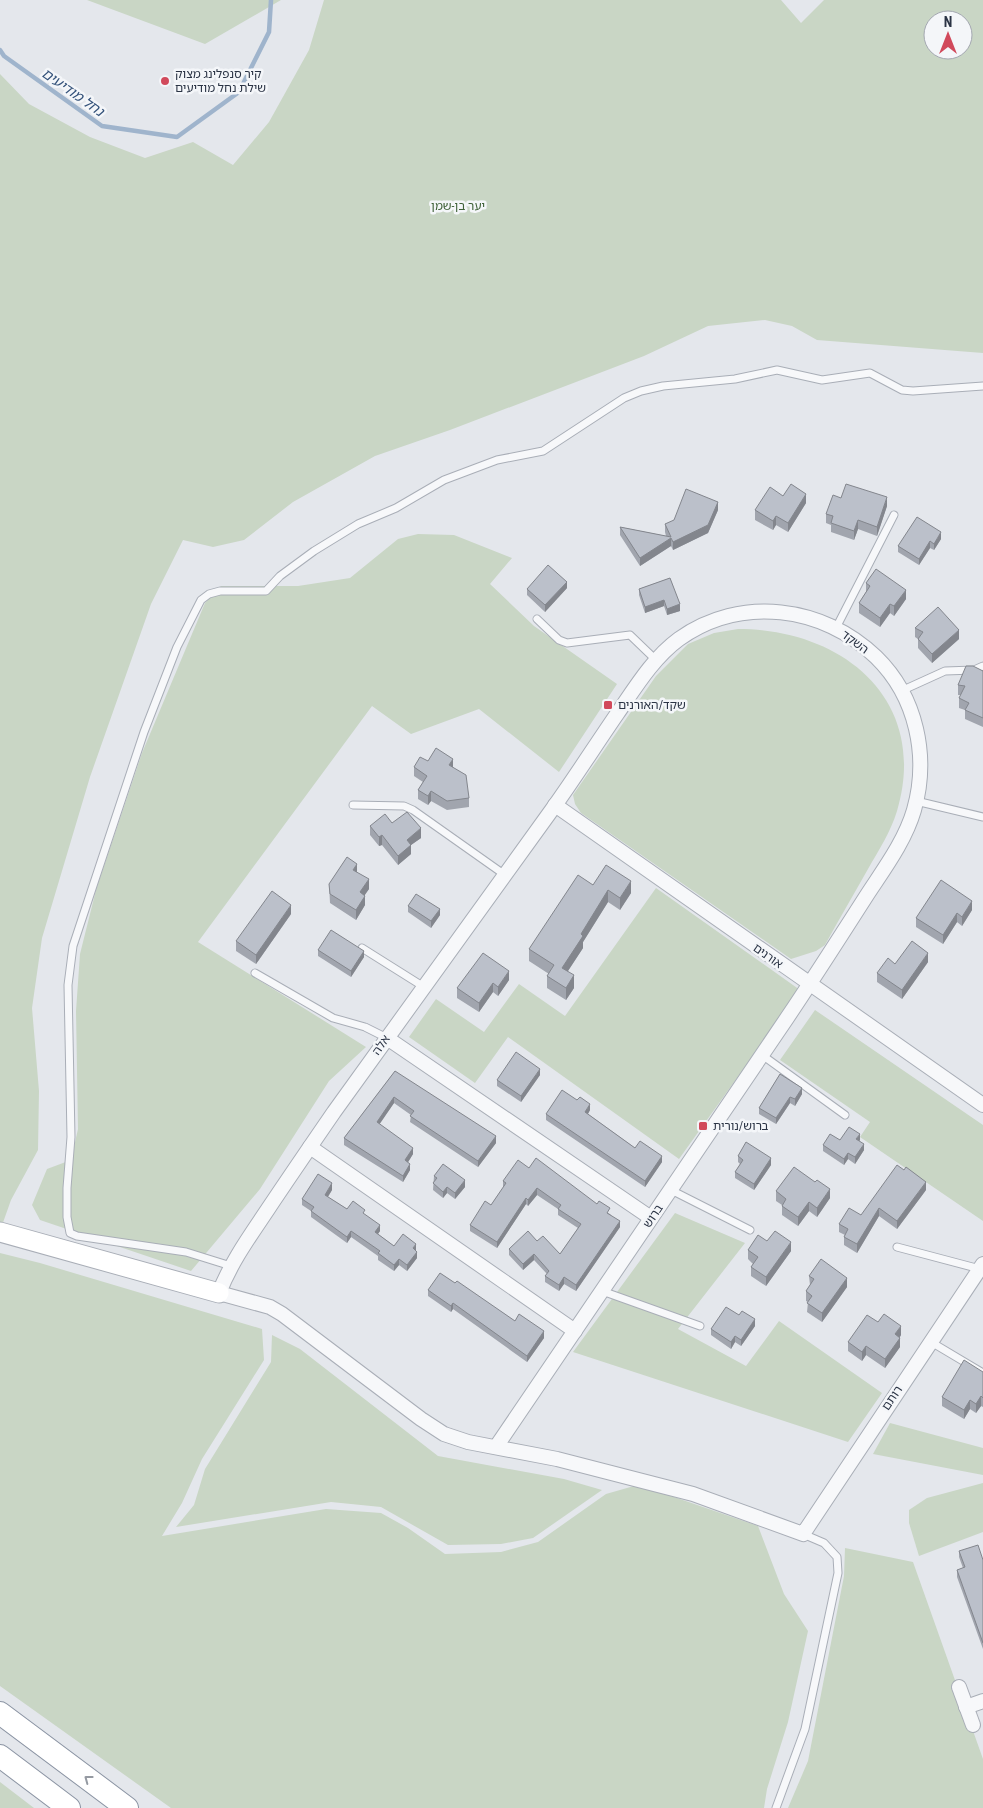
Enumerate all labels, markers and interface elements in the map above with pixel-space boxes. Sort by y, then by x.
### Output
north arrow [923,10,973,60]
text: N [944,14,952,30]
water label: נחל מודיעים [39,65,108,120]
place label: קיר סנפלינג מצוק שילת נחל מודיעים [175,67,266,95]
marker: קיר סנפלינג מצוק שילת נחל מודיעים [159,75,171,87]
park label: יער בן-שמן [431,199,485,213]
street label: השקד [839,627,871,657]
place label: שקד/האורנים [618,698,686,712]
marker: שקד/האורנים [602,699,614,711]
street label: אורנים [750,941,786,971]
street label: אלה [369,1032,393,1058]
place label: ברוש/נורית [713,1119,769,1133]
marker: ברוש/נורית [697,1120,709,1132]
street label: ברוש [640,1202,666,1230]
street label: רותם [879,1383,905,1413]
one-way arrow [84,1776,94,1785]

